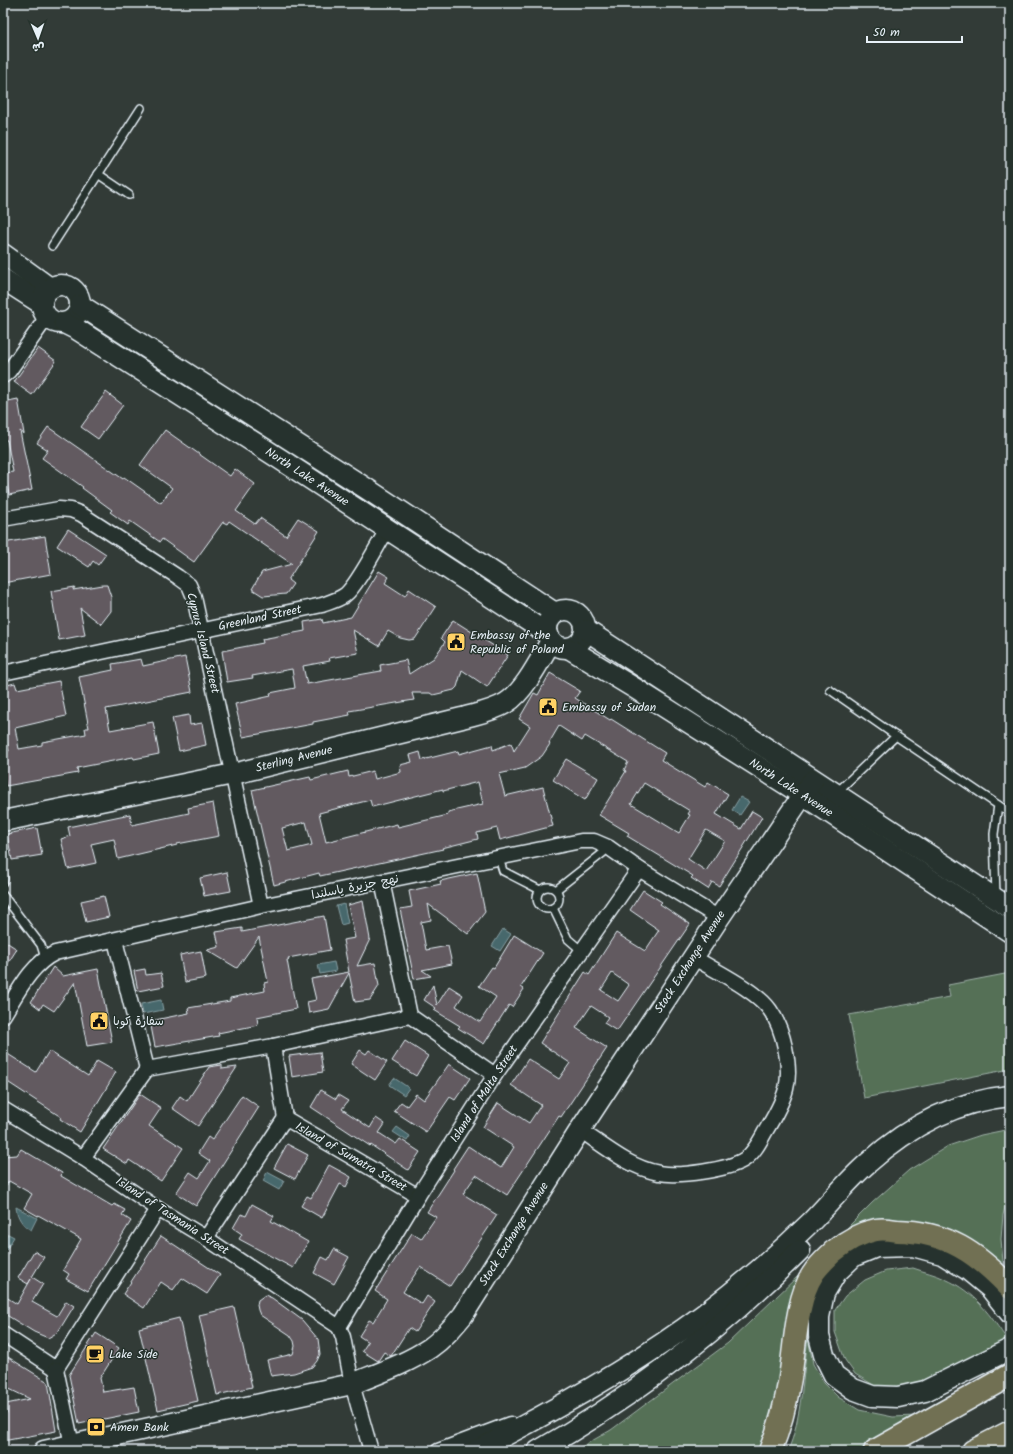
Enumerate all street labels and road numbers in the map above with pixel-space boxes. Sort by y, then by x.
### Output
street label: North Lake Avenue [261,443,353,512]
street label: Cyprus Island Street [181,591,225,696]
street label: Greenland Street [217,600,304,636]
street label: Sterling Avenue [254,740,335,778]
street label: North Lake Avenue [745,754,837,823]
street label: نهج جزيرة ياسلندا [310,869,400,905]
street label: Stock Exchange Avenue [650,906,731,1017]
street label: Island of Malta Street [445,1041,523,1147]
street label: Island of Sumatra Street [292,1117,411,1197]
street label: Island of Tasmania Street [112,1172,233,1260]
street label: Stock Exchange Avenue [474,1178,554,1290]

